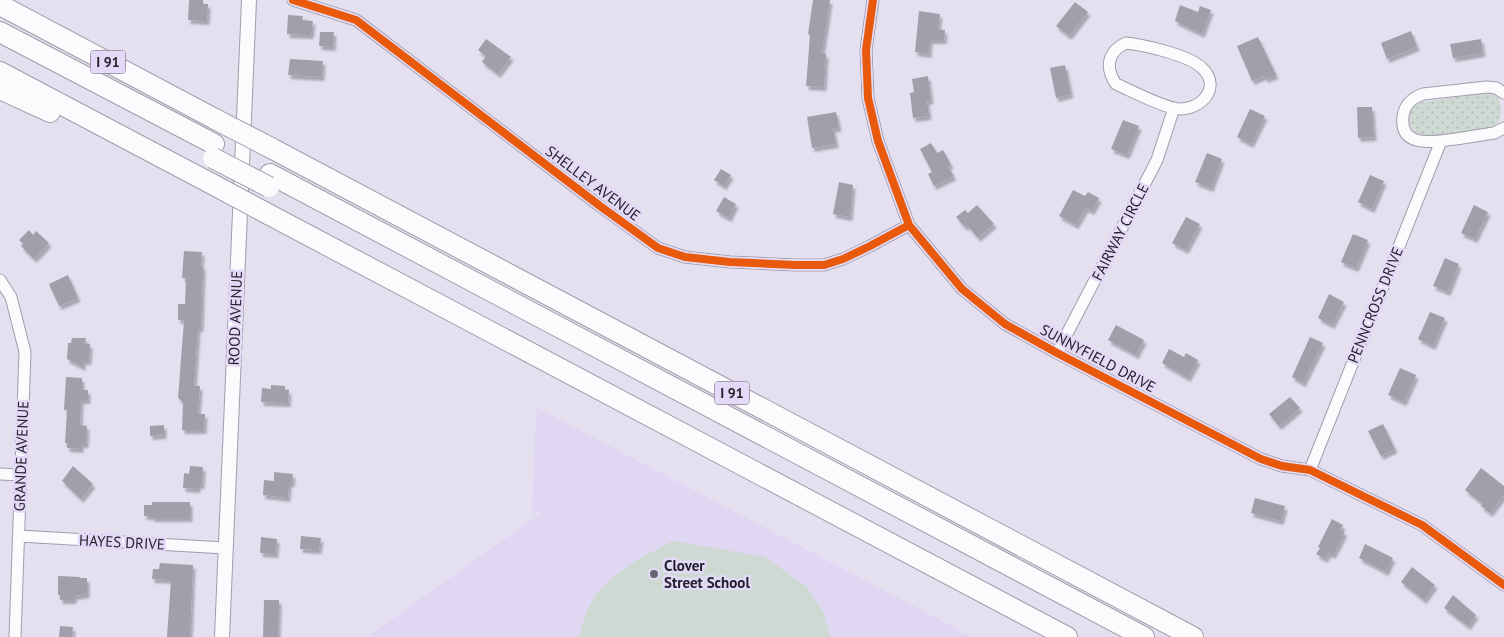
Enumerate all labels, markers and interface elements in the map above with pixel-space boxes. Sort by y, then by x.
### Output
road number: I 91 [90,51,126,74]
street label: SHELLEY AVENUE [542,141,644,225]
street label: FAIRWAY CIRCLE [1087,180,1153,284]
street label: PENNCROSS DRIVE [1343,244,1407,366]
street label: ROOD AVENUE [224,270,246,366]
street label: SUNNYFIELD DRIVE [1037,320,1159,396]
road number: I 91 [714,382,750,404]
street label: GRANDE AVENUE [10,400,32,512]
street label: HAYES DRIVE [79,530,165,554]
place label: Clover Street School [664,556,750,592]
marker: Clover Street School [648,568,660,580]

